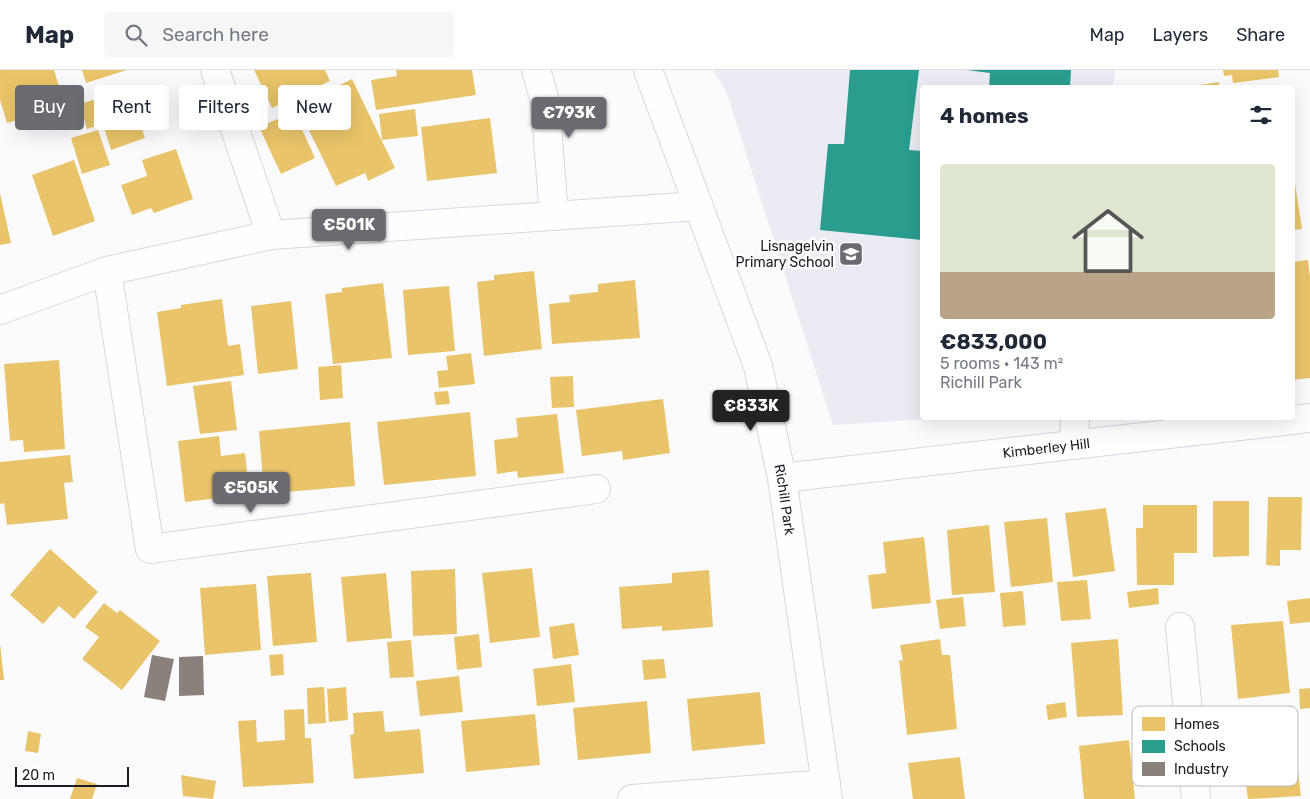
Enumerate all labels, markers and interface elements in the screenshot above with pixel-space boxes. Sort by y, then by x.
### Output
search box [104,12,454,57]
text: Map [25,21,74,49]
icon: search [122,21,150,49]
text: Search here [162,23,269,46]
text: Map [1090,24,1125,46]
text: Layers [1153,24,1208,46]
text: Share [1236,24,1285,46]
chip: Buy [15,85,84,130]
chip: Rent [94,85,169,130]
chip: Filters [179,85,268,130]
chip: New [278,85,351,130]
pin: €793K [534,97,604,139]
icon: filters [1247,101,1275,129]
text: €793K [542,103,596,122]
text: 4 homes [940,103,1029,128]
icon: home [1063,196,1153,286]
pin: €501K [314,208,384,251]
text: €501K [323,215,375,234]
place label: Lisnagelvin Primary School [736,238,834,271]
school or university icon: Lisnagelvin Primary School [838,241,864,267]
text: €833,000 [940,329,1047,354]
text: 5 rooms · 143 m² [940,354,1063,373]
text: Richill Park [940,373,1022,392]
pin: €833K [716,390,786,432]
text: €833K [723,396,779,415]
street label: Kimberley Hill [1002,435,1091,462]
street label: Richill Park [770,463,798,537]
pin: €505K [216,472,286,514]
text: €505K [224,478,278,497]
legend [1132,706,1298,786]
text: Homes [1174,716,1219,733]
text: Schools [1174,738,1226,755]
text: Industry [1174,761,1229,778]
scale bar [15,764,129,787]
text: 20 m [22,767,55,784]

